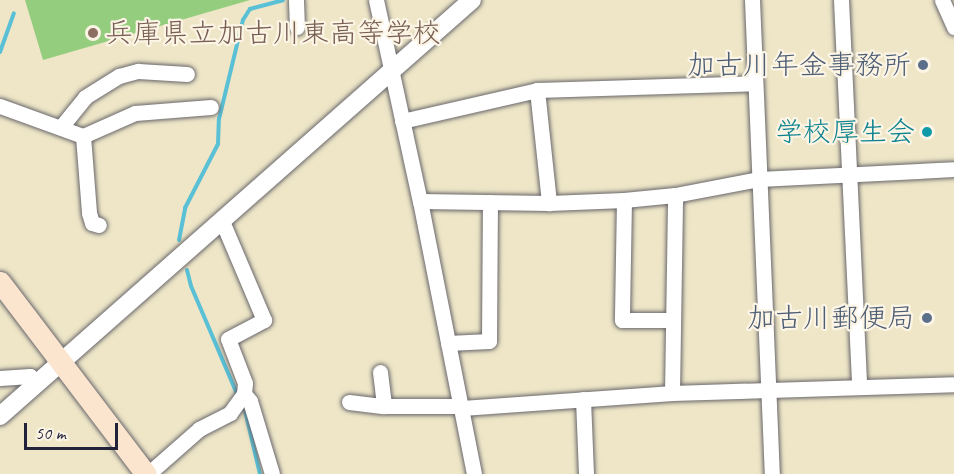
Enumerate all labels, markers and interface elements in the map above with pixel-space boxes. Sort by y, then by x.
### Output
place label: 兵庫県立加古川東高等学校 [105,16,441,50]
marker: 兵庫県立加古川東高等学校 [86,26,100,40]
place label: 加古川年金事務所 [687,48,911,82]
marker: 加古川年金事務所 [916,58,930,72]
place label: 学校厚生会 [775,115,915,149]
marker: 学校厚生会 [920,125,934,139]
place label: 加古川郵便局 [747,301,915,335]
marker: 加古川郵便局 [920,311,934,325]
scale bar [27,411,122,449]
text: 50 m [35,422,66,444]

